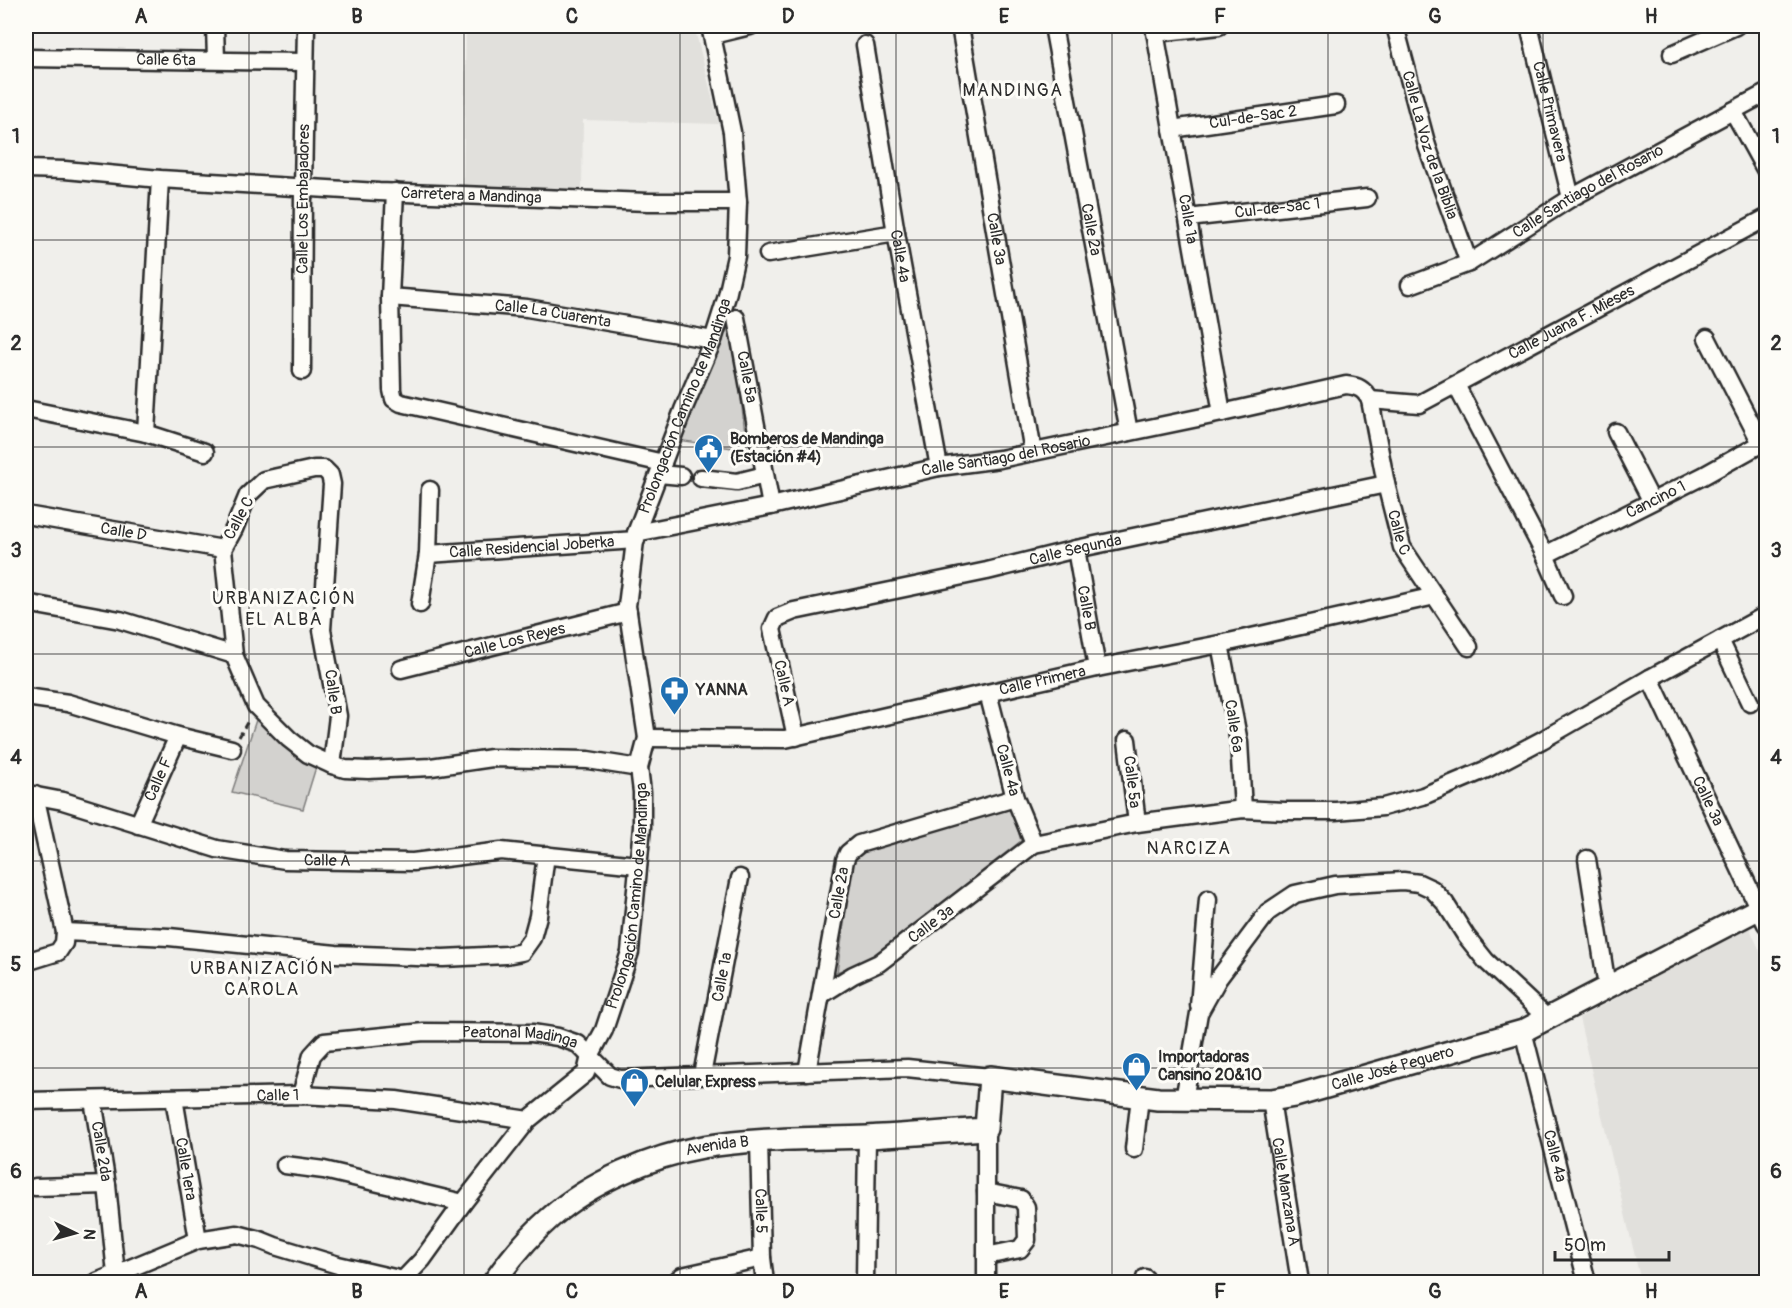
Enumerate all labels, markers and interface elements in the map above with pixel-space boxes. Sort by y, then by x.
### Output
text: A [135,4,148,29]
text: B [351,4,363,29]
text: C [566,4,578,29]
text: D [782,4,795,29]
text: E [999,4,1010,29]
text: F [1214,4,1226,29]
text: G [1428,4,1442,29]
text: H [1645,4,1658,29]
street label: Calle 6ta [136,50,196,70]
street label: Calle Primavera [1528,59,1572,164]
street label: Calle La Voz de la Biblia [1397,69,1462,222]
district label: MANDINGA [963,79,1063,102]
street label: Cul-de-Sac 2 [1208,101,1298,133]
text: 1 [12,124,20,149]
street label: Calle Los Embajadores [293,124,314,274]
text: 1 [1772,124,1780,149]
street label: Calle Santiago del Rosario [1509,140,1667,243]
street label: Carretera a Mandinga [400,183,542,208]
street label: Calle 1a [1174,193,1202,245]
street label: Cul-de-Sac 1 [1234,193,1321,223]
street label: Calle 2a [1076,202,1106,257]
street label: Calle 3a [982,211,1011,267]
street label: Calle 4a [886,228,915,284]
street label: Calle Juana F. Mieses [1505,280,1638,364]
street label: Calle La Cuarenta [494,295,613,332]
street label: Prolongación Camino de Mandinga [634,296,736,516]
text: 2 [10,331,22,356]
text: 2 [1770,331,1782,356]
street label: Calle 5a [732,349,762,405]
place label: Bomberos de Mandinga (Estación #4) [730,429,884,467]
street label: Calle Santiago del Rosario [919,430,1092,481]
public building icon: Bomberos de Mandinga (Estación #4) [693,432,725,474]
street label: Cancino 1 [1623,476,1689,523]
street label: Calle C [219,493,259,543]
street label: Calle C [1383,508,1415,560]
street label: Calle D [99,518,148,546]
street label: Calle Segunda [1027,530,1123,570]
street label: Calle Residencial Joberka [448,531,615,563]
text: 3 [10,538,22,563]
text: 3 [1770,538,1782,563]
street label: Calle B [1073,584,1100,632]
district label: URBANIZACIÓN EL ALBA [212,586,356,631]
street label: Calle Los Reyes [462,618,567,663]
street label: Calle A [769,658,799,708]
street label: Calle Primera [997,661,1088,700]
street label: Calle B [320,668,346,716]
pharmacy icon: YANNA [659,674,691,716]
place label: YANNA [695,680,748,700]
street label: Calle 6ª [1220,698,1248,754]
street label: Calle 4ª [991,742,1025,798]
text: 4 [10,745,22,770]
text: 4 [1770,745,1782,770]
street label: Calle F [140,754,177,804]
street label: Calle 5ª [1119,755,1145,809]
street label: Calle 3a [1688,773,1728,829]
street label: Prolongación Camino de Mandinga [602,782,652,1012]
district label: NARCIZA [1147,837,1231,860]
street label: Calle A [304,850,351,871]
street label: Calle 2ª [825,865,853,921]
street label: Calle 3ª [904,900,958,948]
street label: Calle 1ª [707,951,737,1003]
text: 5 [11,952,22,977]
text: 5 [1771,952,1782,977]
district label: URBANIZACIÓN CAROLA [190,956,334,1001]
street label: Peatonal Madinga [462,1022,580,1053]
street label: Calle José Peguero [1329,1041,1457,1095]
place label: Importadoras Cansino 20&10 [1158,1047,1262,1085]
shop icon: Importadoras Cansino 20&10 [1121,1050,1153,1092]
shop icon: Celular Express [618,1066,650,1108]
place label: Celular Express [655,1072,757,1092]
street label: Calle 1 [256,1085,299,1106]
street label: Calle 2da [87,1120,116,1183]
street label: Calle 4a [1539,1128,1571,1184]
street label: Avenida B [684,1132,750,1160]
street label: Calle 1era [171,1136,201,1202]
street label: Calle Manzana A [1267,1136,1304,1248]
text: 6 [10,1159,22,1184]
text: 6 [1770,1159,1782,1184]
street label: Calle 5 [750,1188,771,1234]
north arrow [45,1203,105,1263]
scale bar [1555,1224,1669,1262]
text: N [78,1228,99,1241]
text: 50 m [1564,1234,1606,1257]
text: A [135,1279,148,1304]
text: B [351,1279,363,1304]
text: C [566,1279,578,1304]
text: D [782,1279,795,1304]
text: E [999,1279,1010,1304]
text: F [1214,1279,1226,1304]
text: G [1428,1279,1442,1304]
text: H [1645,1279,1658,1304]

